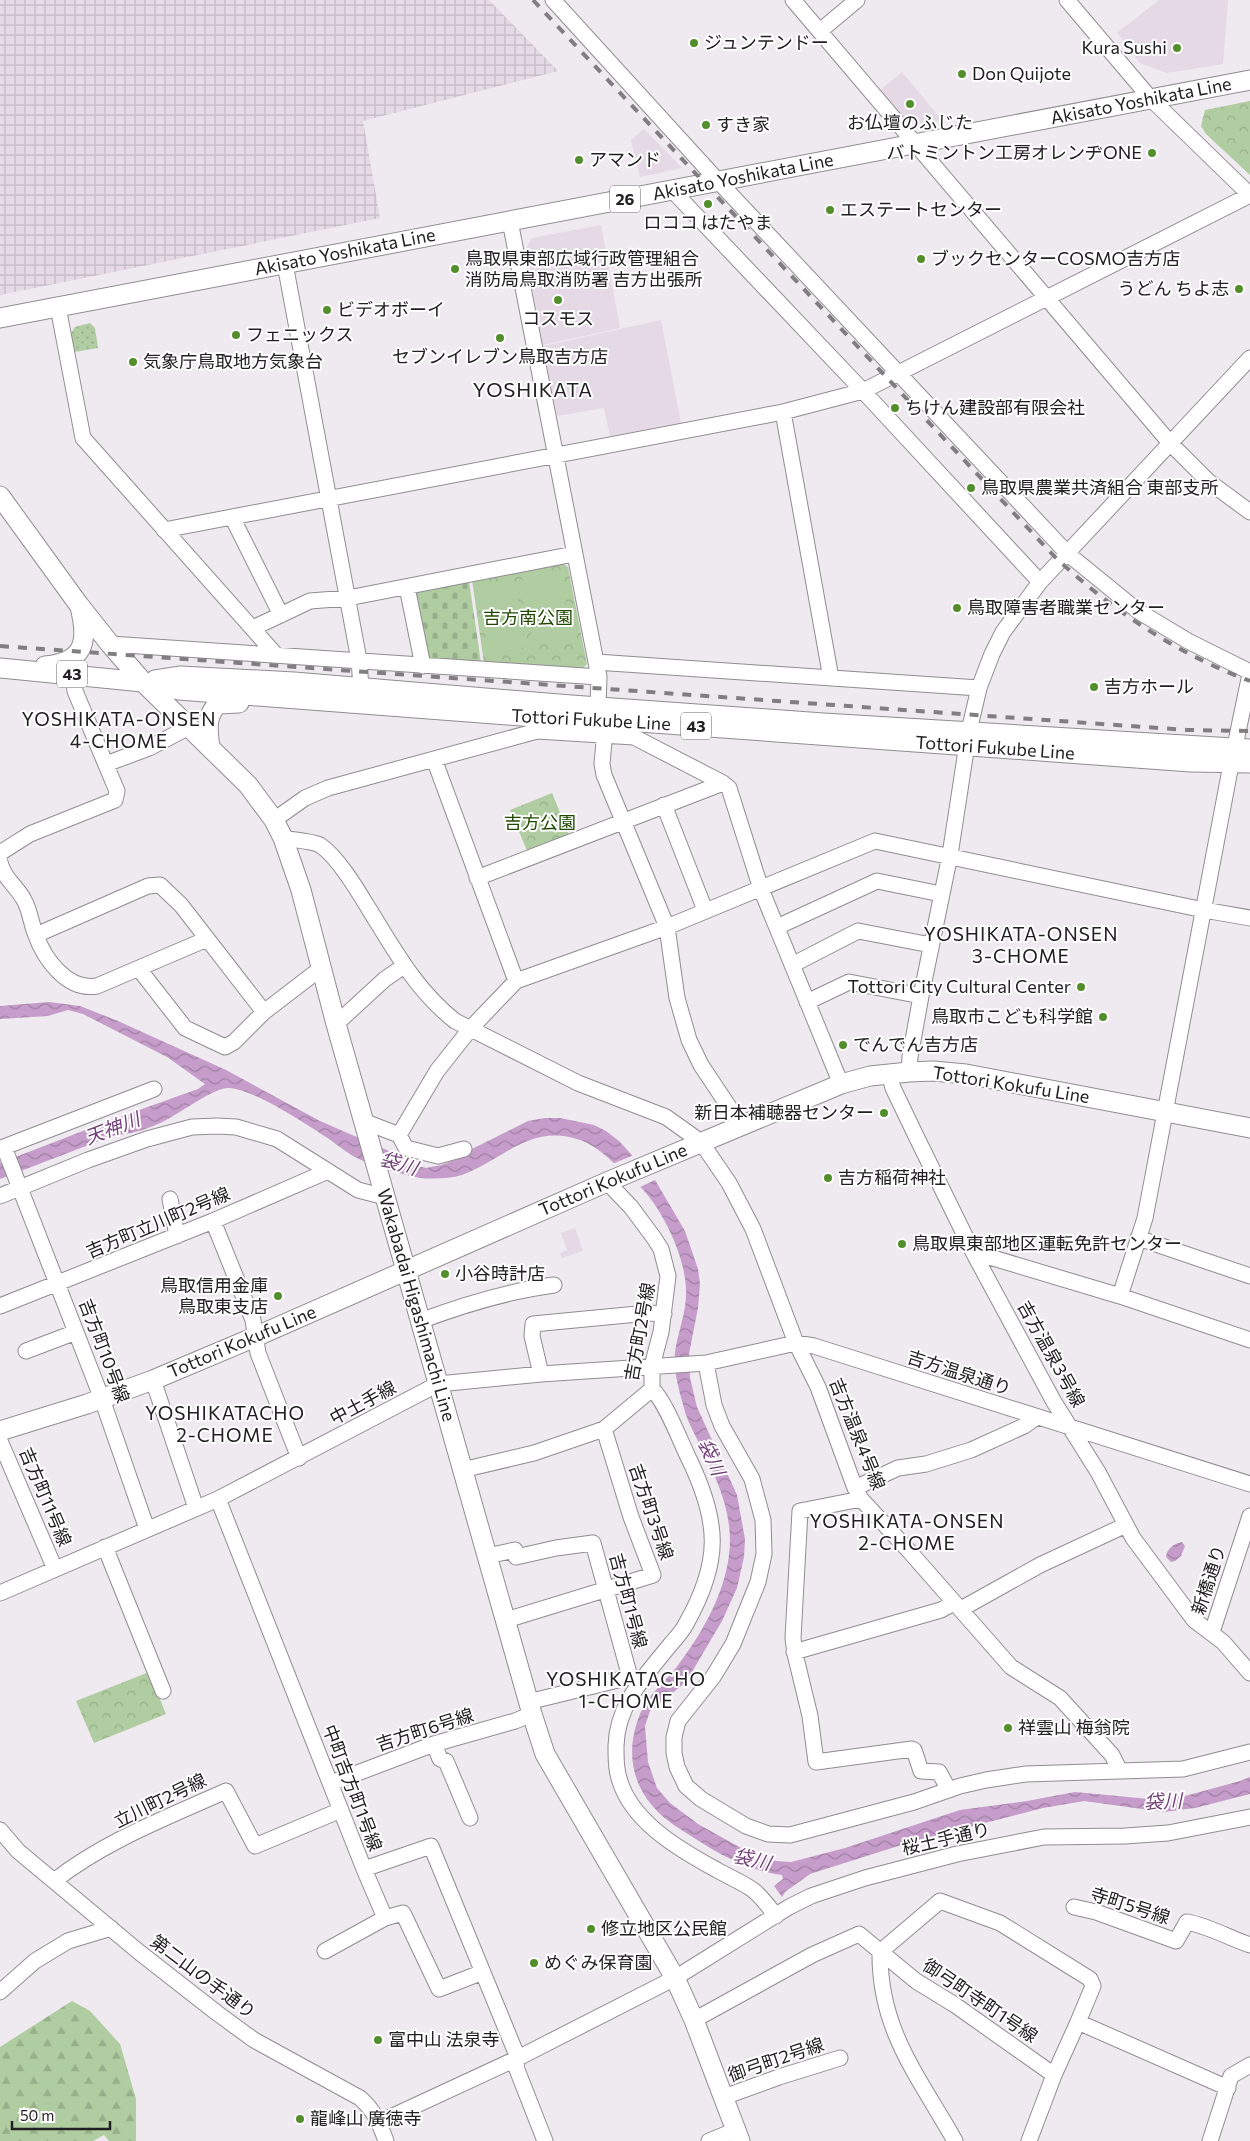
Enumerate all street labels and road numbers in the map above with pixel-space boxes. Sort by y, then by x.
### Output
street label: Akisato Yoshikata Line [1049,72,1233,128]
street label: Akisato Yoshikata Line [651,148,835,204]
road number: 26 [610,185,640,212]
street label: Akisato Yoshikata Line [253,223,437,279]
road number: 43 [57,661,87,688]
street label: Tottori Fukube Line [511,704,671,734]
road number: 43 [681,712,711,739]
street label: Tottori Fukube Line [915,730,1075,764]
street label: Tottori Kokufu Line [931,1061,1091,1107]
street label: Tottori Kokufu Line [535,1138,690,1220]
street label: 吉方町立川町2号線 [82,1182,233,1262]
street label: Wakabadai Higashimachi Line [373,1186,461,1424]
street label: 吉方町2号線 [620,1281,659,1383]
street label: 吉方町10号線 [75,1296,135,1406]
street label: 吉方温泉3号線 [1014,1296,1090,1411]
street label: Tottori Kokufu Line [164,1300,319,1382]
street label: 吉方温泉通り [905,1345,1014,1399]
street label: 吉方温泉4号線 [825,1374,890,1493]
street label: 中土手線 [326,1376,399,1429]
street label: 吉方町11号線 [15,1444,77,1549]
street label: 吉方町3号線 [625,1461,679,1563]
street label: 新橋通り [1186,1542,1230,1617]
street label: 吉方町1号線 [606,1551,652,1651]
street label: 吉方町6号線 [373,1703,476,1755]
street label: 中町吉方町1号線 [319,1721,387,1854]
street label: 立川町2号線 [110,1768,209,1832]
street label: 桜土手通り [899,1817,992,1859]
street label: 寺町5号線 [1088,1882,1173,1928]
street label: 第二山の手通り [147,1930,261,2023]
street label: 御弓町寺町1号線 [919,1954,1042,2047]
street label: 御弓町2号線 [725,2032,827,2086]

